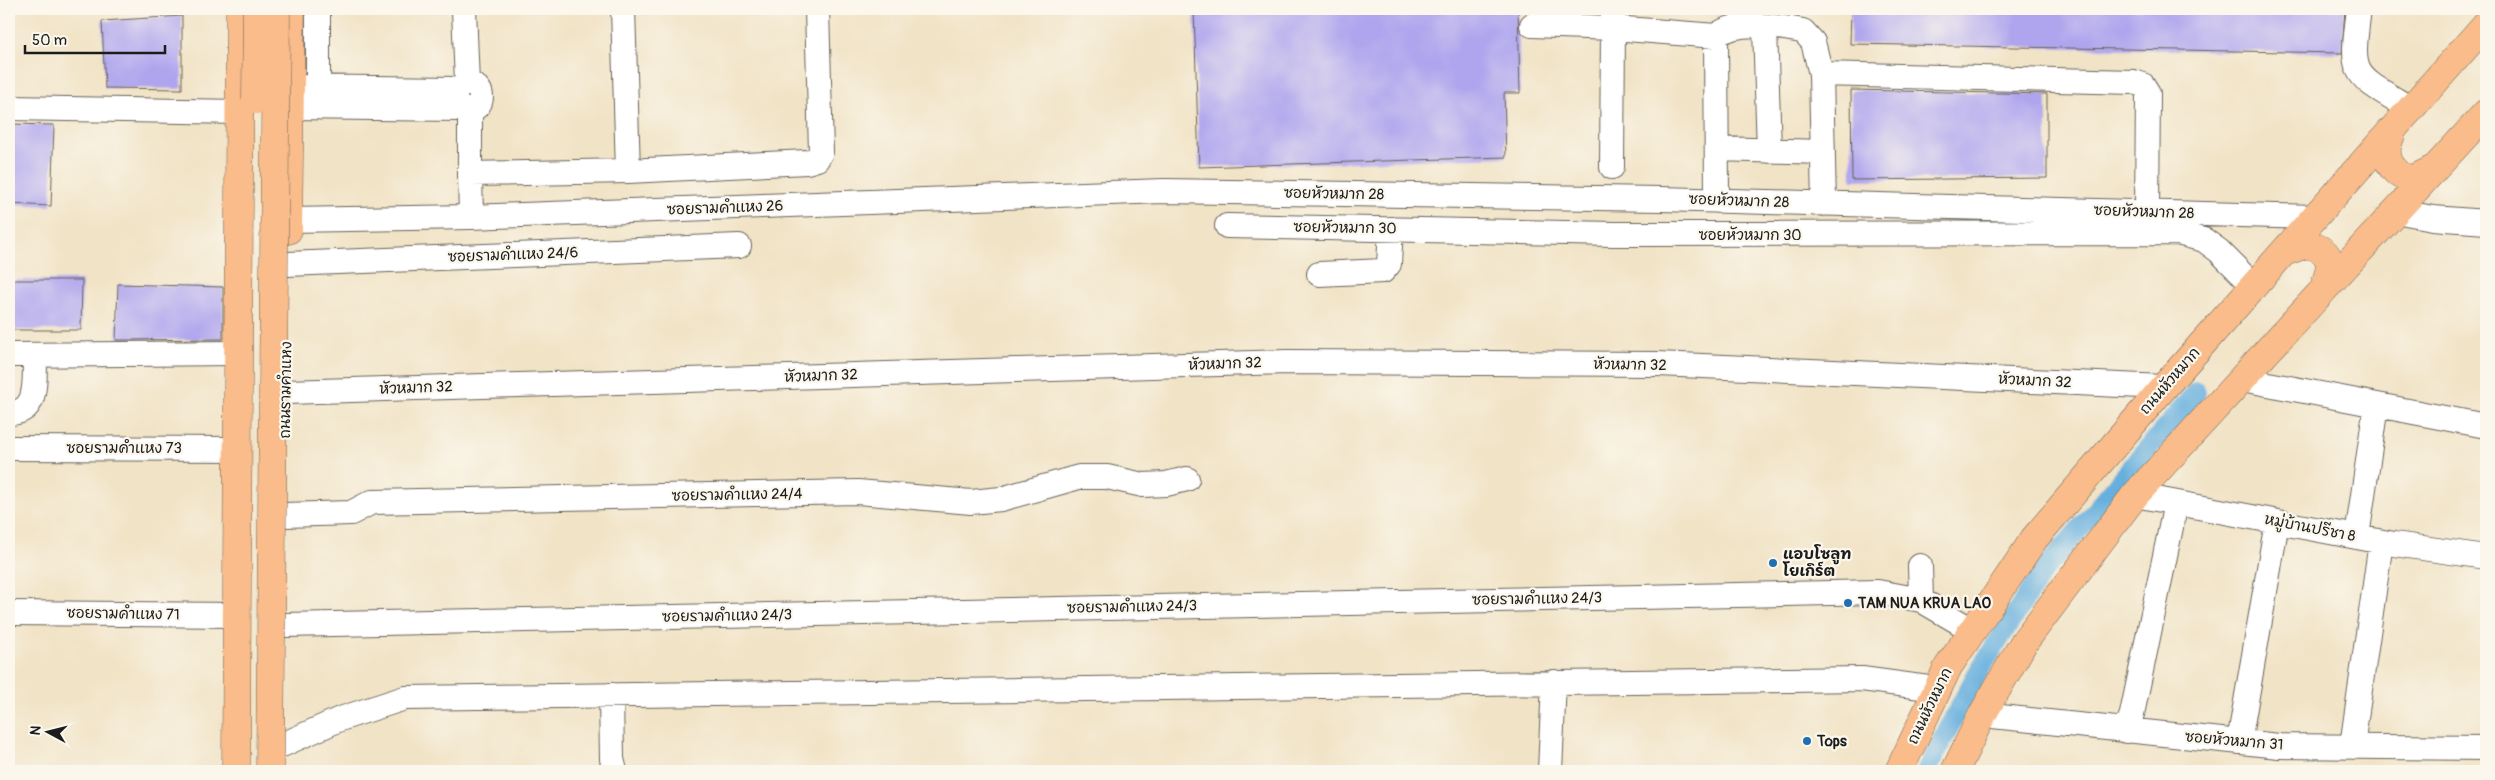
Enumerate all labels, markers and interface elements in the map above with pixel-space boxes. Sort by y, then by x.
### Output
scale bar [25,22,165,54]
text: 50 m [32,31,67,50]
street label: ซอยหัวหมาก 28 [1284,184,1385,204]
street label: ซอยหัวหมาก 28 [1688,190,1790,212]
street label: ซอยรามคำแหง 26 [666,196,784,220]
street label: ซอยหัวหมาก 28 [2093,201,2195,223]
street label: ซอยหัวหมาก 30 [1293,218,1397,238]
street label: ซอยหัวหมาก 30 [1698,226,1802,245]
street label: ซอยรามคำแหง 24/6 [447,243,579,267]
street label: ถนนรามคำแหง [276,341,296,439]
street label: ถนนหัวหมาก [2136,344,2204,418]
street label: หัวหมาก 32 [1188,353,1262,375]
street label: หัวหมาก 32 [1593,355,1667,375]
street label: หัวหมาก 32 [784,365,858,387]
street label: หัวหมาก 32 [1998,370,2072,392]
street label: หัวหมาก 32 [379,377,453,399]
street label: ซอยรามคำแหง 73 [66,439,182,458]
street label: ซอยรามคำแหง 24/4 [672,484,803,506]
street label: หมู่บ้านปรีชา 8 [2263,509,2358,547]
place label: แอบโซลูท โยเกิร์ต [1782,544,1851,581]
marker: แอบโซลูท โยเกิร์ต [1767,557,1779,569]
street label: ซอยรามคำแหง 24/3 [1472,588,1602,610]
place label: TAM NUA KRUA LAO [1857,594,1992,613]
street label: ซอยรามคำแหง 24/3 [1067,596,1197,618]
marker: TAM NUA KRUA LAO [1842,597,1854,609]
street label: ซอยรามคำแหง 71 [66,604,180,624]
street label: ซอยรามคำแหง 24/3 [662,605,792,627]
street label: ถนนหัวหมาก [1903,665,1957,747]
north arrow [22,708,72,758]
text: N [27,725,45,736]
street label: ซอยหัวหมาก 31 [2184,727,2284,755]
place label: Tops [1816,732,1847,751]
marker: Tops [1801,735,1813,747]

